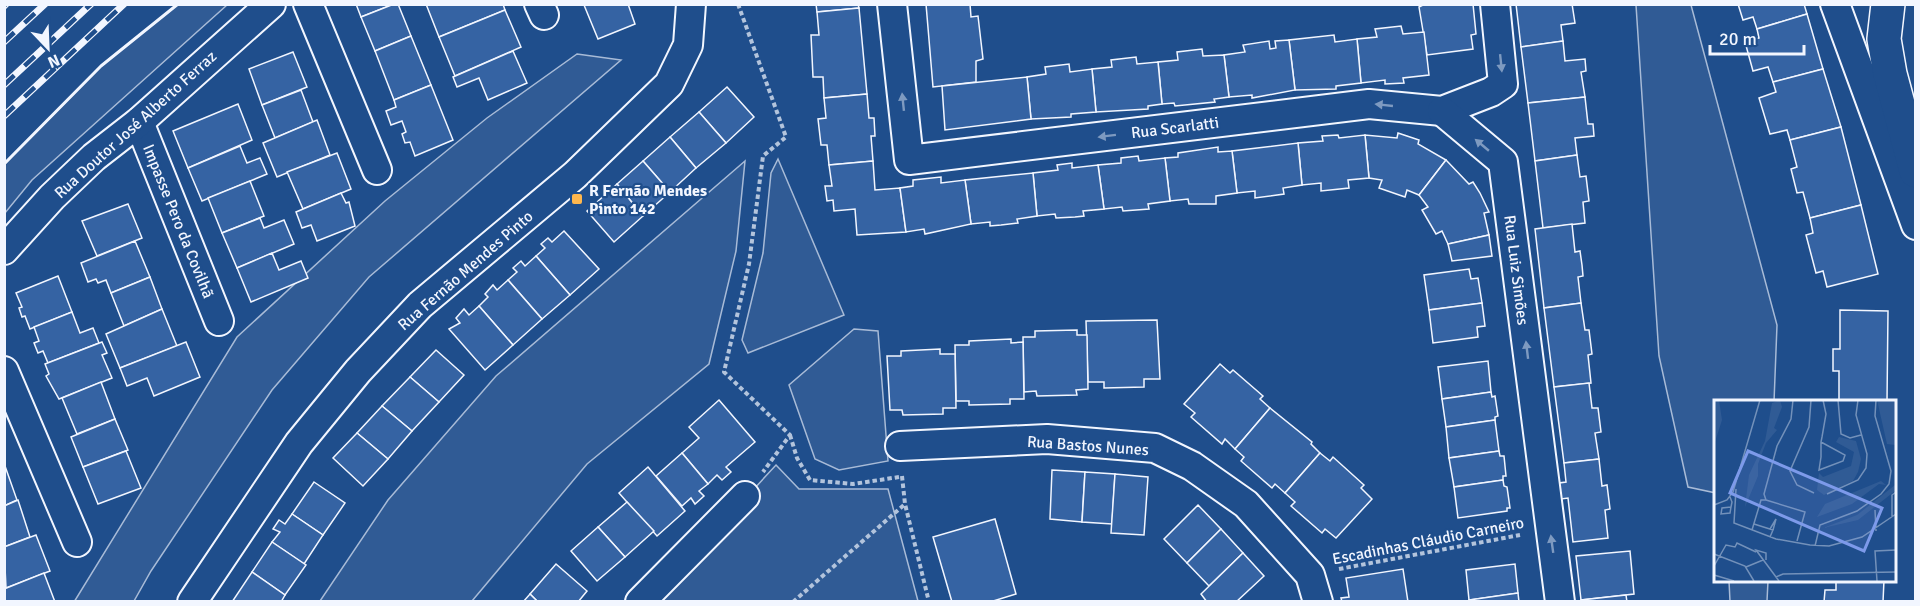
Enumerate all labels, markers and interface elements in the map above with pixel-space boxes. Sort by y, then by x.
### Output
north arrow [18,18,78,78]
scale bar [1710,18,1804,56]
text: 20 m [1719,28,1757,50]
street label: Rua Doutor José Alberto Ferraz [50,47,221,203]
text: N [44,50,63,72]
one-way arrow [1496,53,1506,72]
one-way arrow [898,92,907,111]
one-way arrow [1374,100,1393,110]
street label: Rua Scarlatti [1130,113,1220,143]
one-way arrow [1097,131,1116,141]
one-way arrow [1475,139,1490,152]
street label: Impasse Pero da Covilhã [138,141,218,301]
place label: R Fernão Mendes Pinto 142 [589,181,707,219]
marker: R Fernão Mendes Pinto 142 [570,192,584,206]
street label: Rua Fernão Mendes Pinto [394,207,537,335]
street label: Rua Luiz Simões [1499,214,1533,326]
one-way arrow [1523,341,1532,360]
inset map [1714,400,1896,582]
street label: Rua Bastos Nunes [1026,432,1150,460]
street label: Escadinhas Cláudio Carneiro [1331,513,1526,569]
one-way arrow [1548,534,1557,553]

